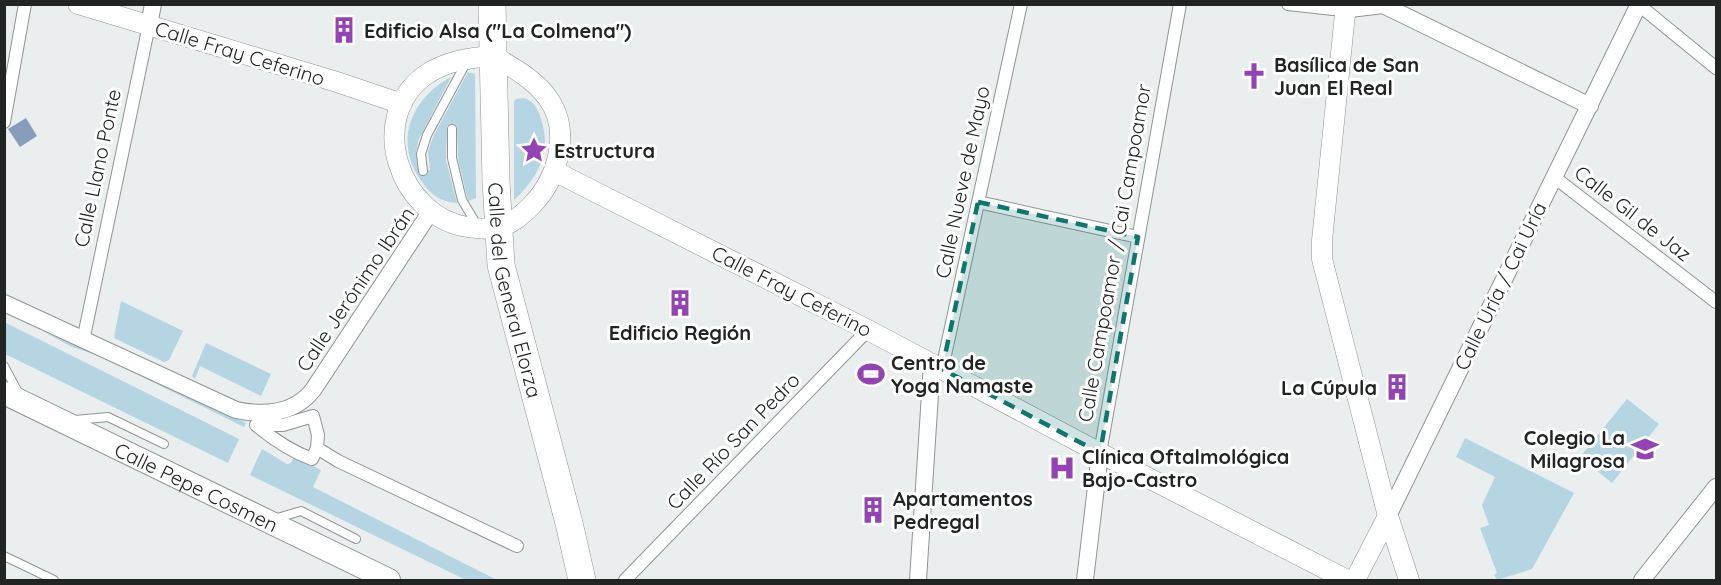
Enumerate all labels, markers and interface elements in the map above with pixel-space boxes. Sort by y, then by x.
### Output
street label: Calle Fray Ceferino [152,15,328,91]
building icon: Edificio Alsa ("La Colmena") [329,15,359,45]
place label: Edificio Alsa ("La Colmena") [364,18,631,43]
place label: Basílica de San Juan El Real [1274,52,1419,100]
church icon: Basílica de San Juan El Real [1239,61,1269,91]
street label: Calle Campoamor / Cai Campoamor [1072,82,1156,424]
street label: Calle Nueve de Mayo [929,83,995,281]
street label: Calle Llano Ponte [68,87,126,249]
place icon: Estructura [519,135,549,165]
place label: Estructura [554,138,655,163]
street label: Calle Gil de Jaz [1570,160,1696,266]
street label: Calle del General Elorza [484,181,548,400]
street label: Calle Uría / Cai Uría [1448,198,1552,374]
street label: Calle Jerónimo Ibrán [291,202,419,376]
street label: Calle Fray Ceferino [708,240,876,342]
building icon: Edificio Región [665,288,695,318]
place label: Edificio Región [609,320,751,345]
place label: Centro de Yoga Namaste [891,350,1033,398]
sports icon: Centro de Yoga Namaste [856,359,886,389]
street label: Calle Río San Pedro [661,367,805,515]
building icon: La Cúpula [1382,372,1412,402]
place label: La Cúpula [1281,375,1377,400]
place label: Colegio La Milagrosa [1524,425,1625,473]
school or university icon: Colegio La Milagrosa [1630,434,1660,464]
street label: Calle Pepe Cosmen [111,436,282,537]
place label: Clínica Oftalmológica Bajo-Castro [1082,444,1289,492]
hospital icon: Clínica Oftalmológica Bajo-Castro [1047,453,1077,483]
place label: Apartamentos Pedregal [893,486,1033,534]
building icon: Apartamentos Pedregal [858,495,888,525]

